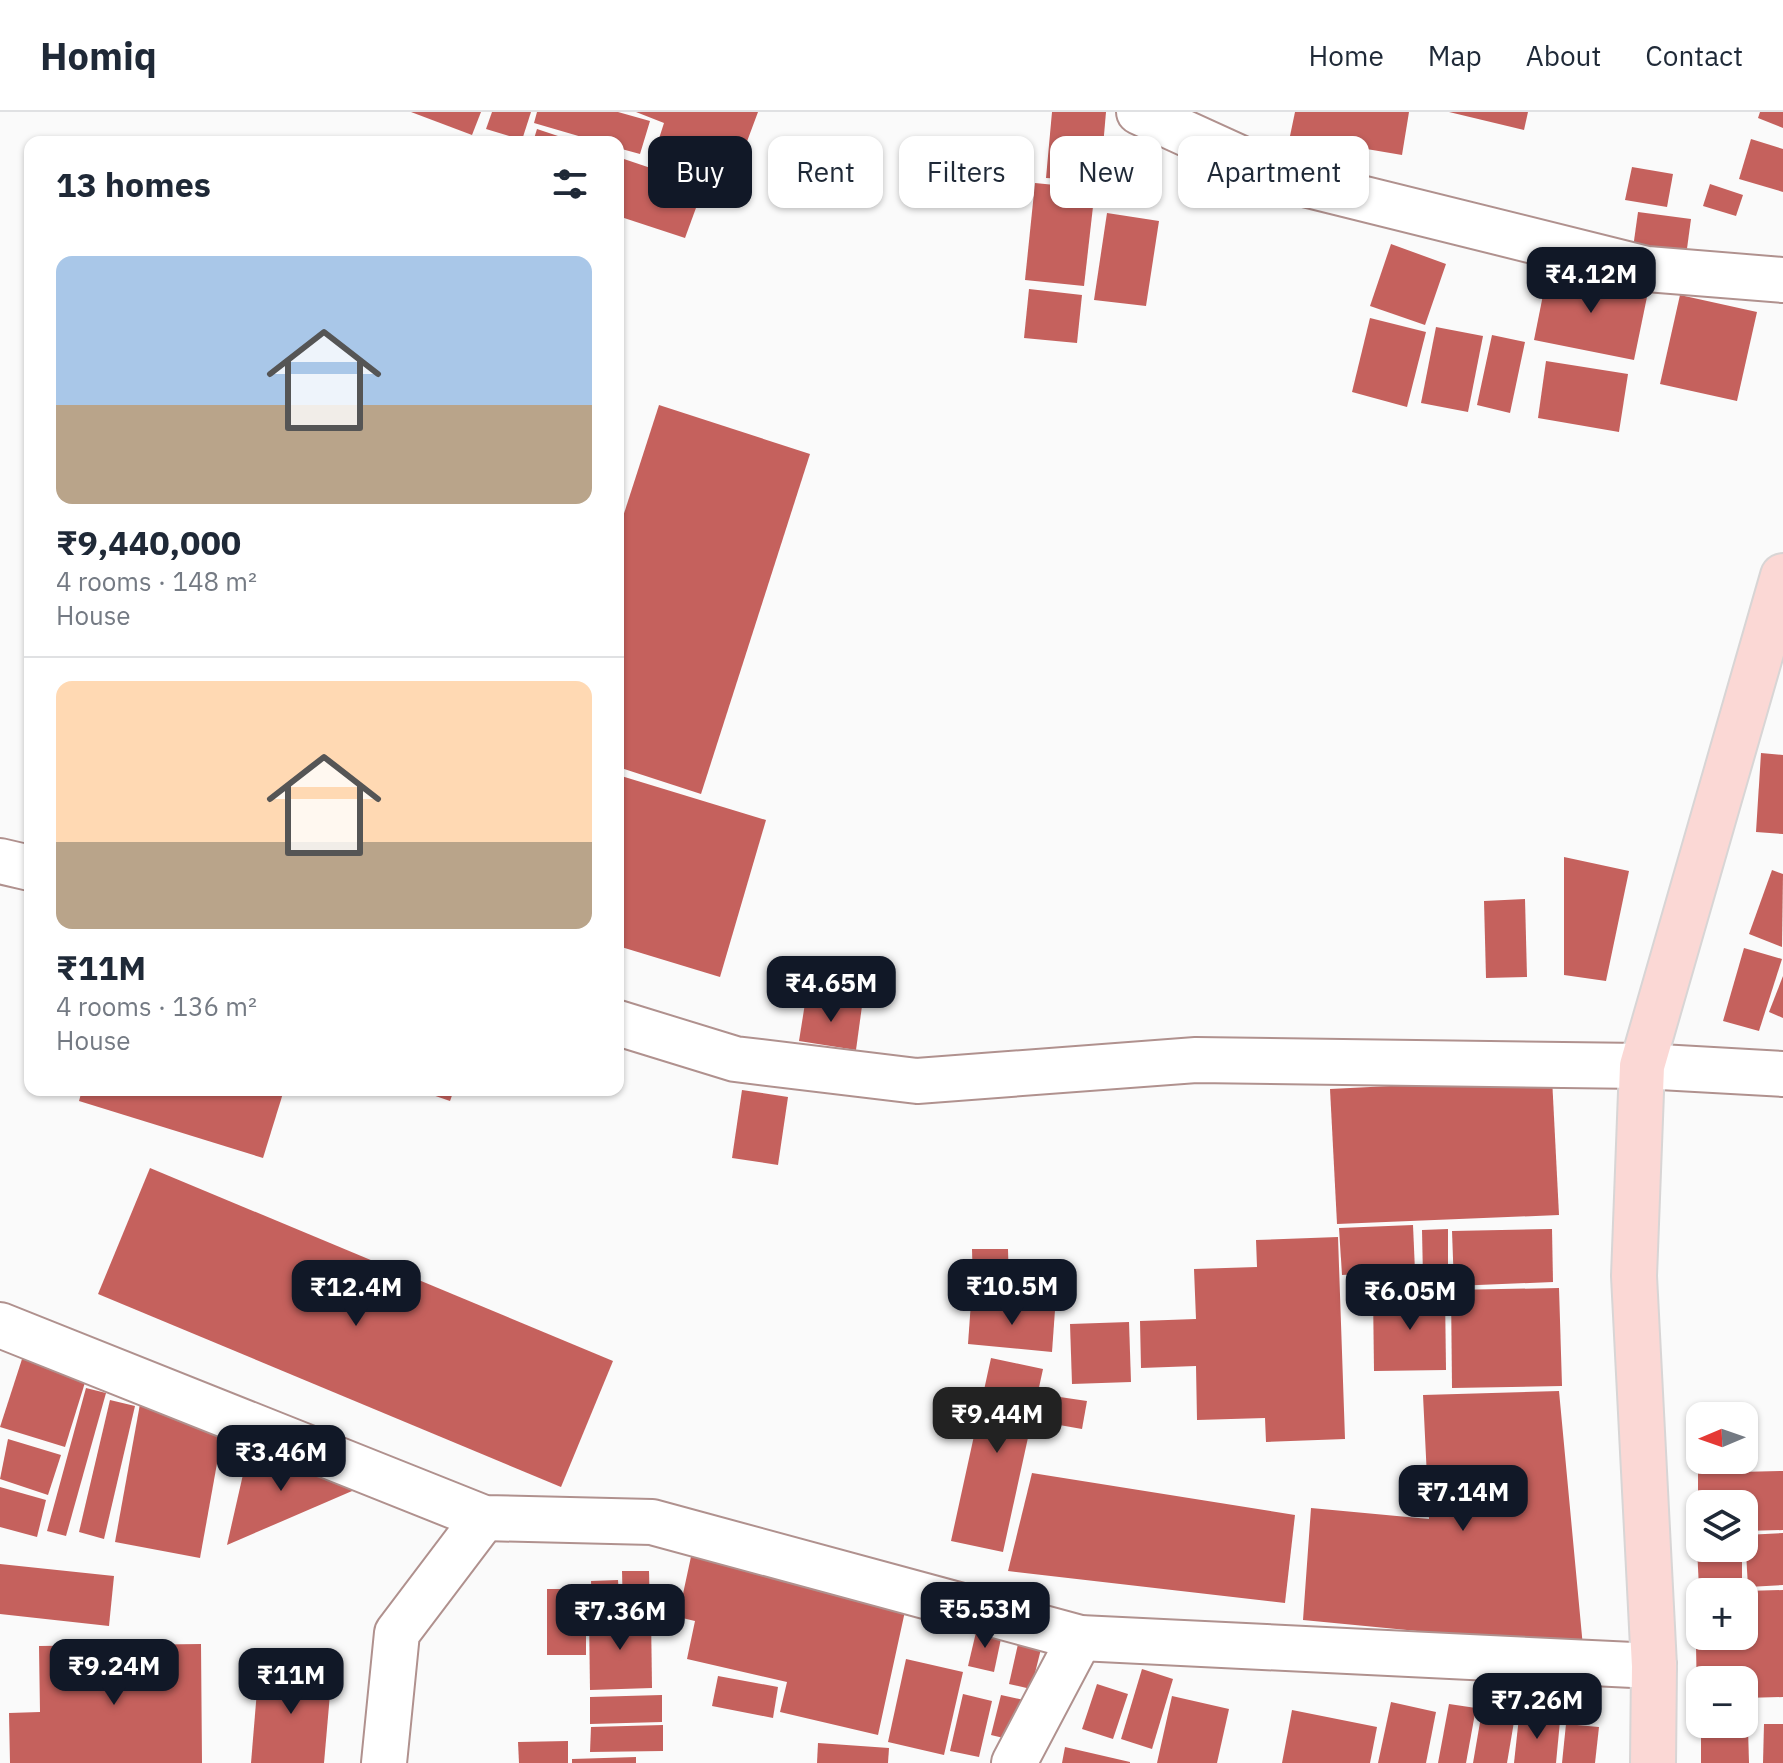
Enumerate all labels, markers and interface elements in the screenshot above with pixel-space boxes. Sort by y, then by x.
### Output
text: Homiq [40,31,157,80]
text: Home [1308,37,1384,74]
text: Map [1428,37,1482,74]
text: About [1526,37,1601,74]
text: Contact [1645,37,1743,74]
chip: Buy [648,136,752,208]
chip: Rent [768,136,883,208]
chip: Filters [899,136,1034,208]
chip: New [1050,136,1162,208]
chip: Apartment [1178,136,1369,208]
text: 13 homes [56,162,211,206]
icon: filters [548,162,592,206]
pin: ₹4.12M [1526,247,1656,315]
text: ₹4.12M [1545,256,1637,290]
icon: home [252,308,396,452]
text: ₹9,440,000 [56,520,241,564]
text: 4 rooms · 148 m² [56,564,257,598]
text: House [56,598,131,632]
icon: home [252,733,396,877]
text: ₹11M [56,945,146,989]
pin: ₹4.65M [766,956,896,1024]
text: ₹4.65M [785,965,877,999]
text: 4 rooms · 136 m² [56,989,257,1023]
text: House [56,1023,131,1057]
pin: ₹10.5M [947,1259,1077,1327]
pin: ₹12.4M [291,1260,421,1328]
pin: ₹6.05M [1345,1264,1475,1332]
text: ₹10.5M [966,1268,1058,1302]
text: ₹12.4M [310,1269,402,1303]
text: ₹6.05M [1364,1273,1456,1307]
pin: ₹9.44M [932,1387,1062,1455]
text: ₹9.44M [951,1396,1043,1430]
north arrow [1686,1402,1758,1474]
map controls [1686,1402,1758,1738]
pin: ₹3.46M [216,1425,346,1493]
text: ₹3.46M [235,1434,327,1468]
pin: ₹7.14M [1398,1465,1528,1533]
text: ₹7.14M [1417,1474,1509,1508]
button: layers [1686,1490,1758,1562]
button: + [1686,1578,1758,1650]
pin: ₹5.53M [920,1582,1050,1650]
pin: ₹7.36M [555,1584,685,1652]
text: ₹5.53M [939,1591,1031,1625]
text: ₹7.36M [574,1593,666,1627]
pin: ₹9.24M [49,1639,179,1707]
text: ₹9.24M [68,1648,160,1682]
pin: ₹11M [244,1648,338,1716]
text: ₹11M [257,1657,325,1691]
button: − [1686,1666,1758,1738]
pin: ₹7.26M [1472,1673,1602,1741]
text: ₹7.26M [1491,1682,1583,1716]

